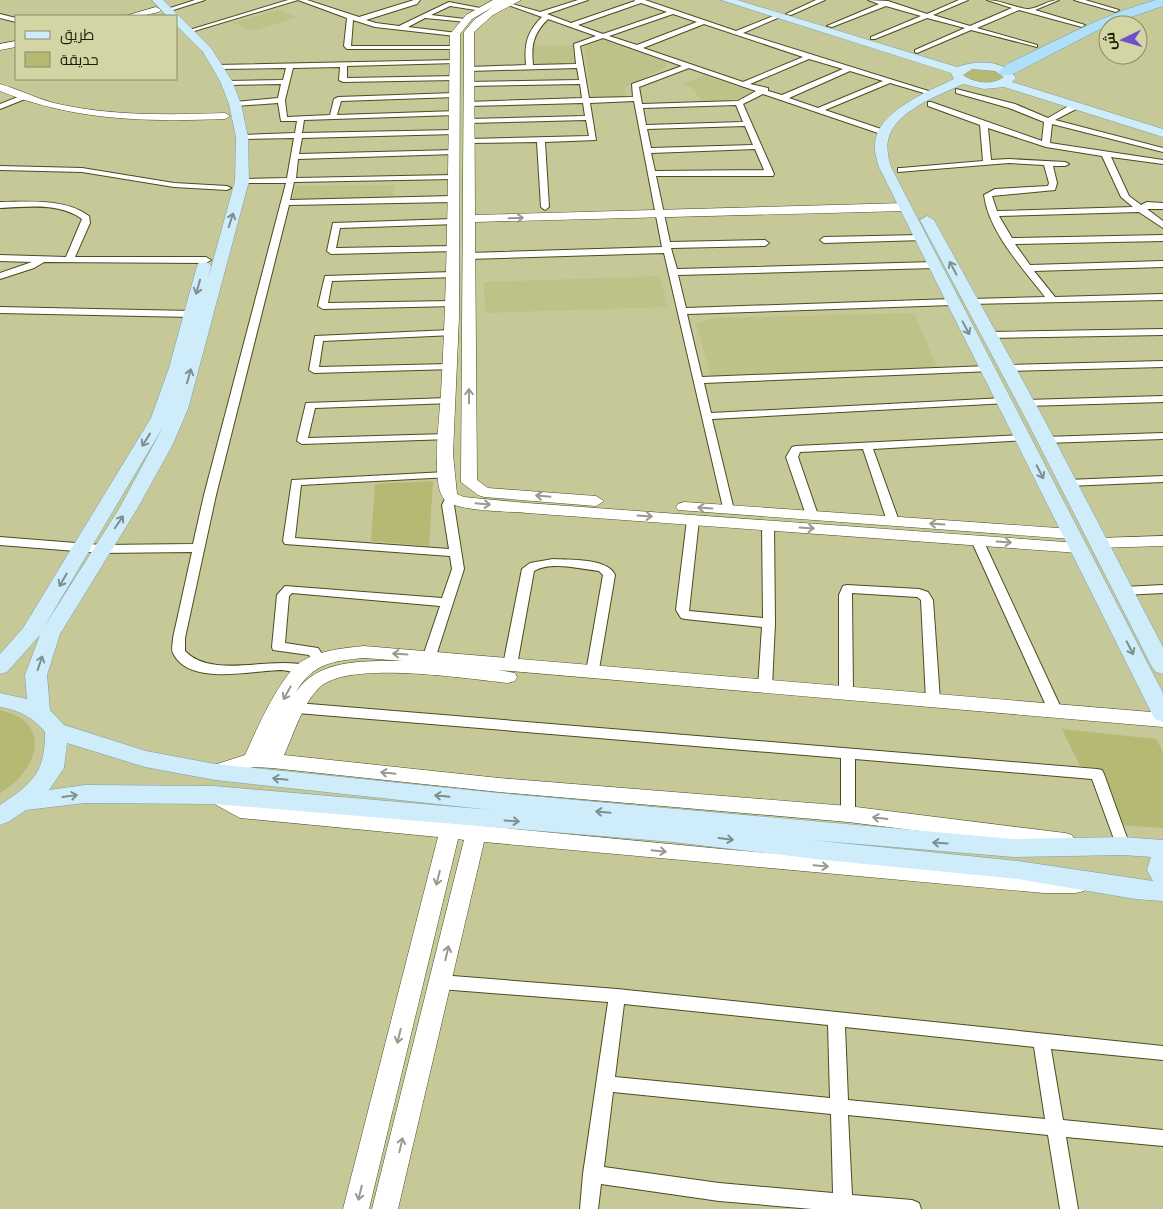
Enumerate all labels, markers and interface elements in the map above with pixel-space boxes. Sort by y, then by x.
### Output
legend [15,15,178,80]
north arrow [1098,15,1148,65]
text: طريق [60,24,94,45]
text: ش [1099,31,1120,51]
text: حديقة [60,49,99,69]
one-way arrow [227,212,237,228]
one-way arrow [508,213,524,223]
one-way arrow [948,261,958,276]
one-way arrow [193,279,202,295]
one-way arrow [962,320,971,335]
one-way arrow [185,369,195,385]
one-way arrow [464,388,474,404]
one-way arrow [141,433,151,447]
one-way arrow [1035,465,1045,480]
one-way arrow [535,492,551,501]
one-way arrow [475,499,491,509]
one-way arrow [697,504,713,513]
one-way arrow [637,512,653,521]
one-way arrow [114,516,124,530]
one-way arrow [929,520,945,529]
one-way arrow [799,523,815,532]
one-way arrow [996,537,1012,547]
one-way arrow [58,572,68,587]
one-way arrow [1126,640,1135,655]
one-way arrow [392,649,408,658]
one-way arrow [36,656,45,672]
one-way arrow [282,686,292,700]
one-way arrow [380,768,396,778]
one-way arrow [272,774,288,784]
one-way arrow [62,791,78,801]
one-way arrow [434,791,450,801]
one-way arrow [596,807,612,817]
one-way arrow [873,813,889,823]
one-way arrow [503,816,519,825]
one-way arrow [717,834,733,844]
one-way arrow [932,838,948,847]
one-way arrow [651,846,667,856]
one-way arrow [813,861,829,871]
one-way arrow [433,869,442,885]
one-way arrow [443,945,452,961]
one-way arrow [394,1027,403,1043]
one-way arrow [397,1137,406,1153]
one-way arrow [355,1185,364,1201]

